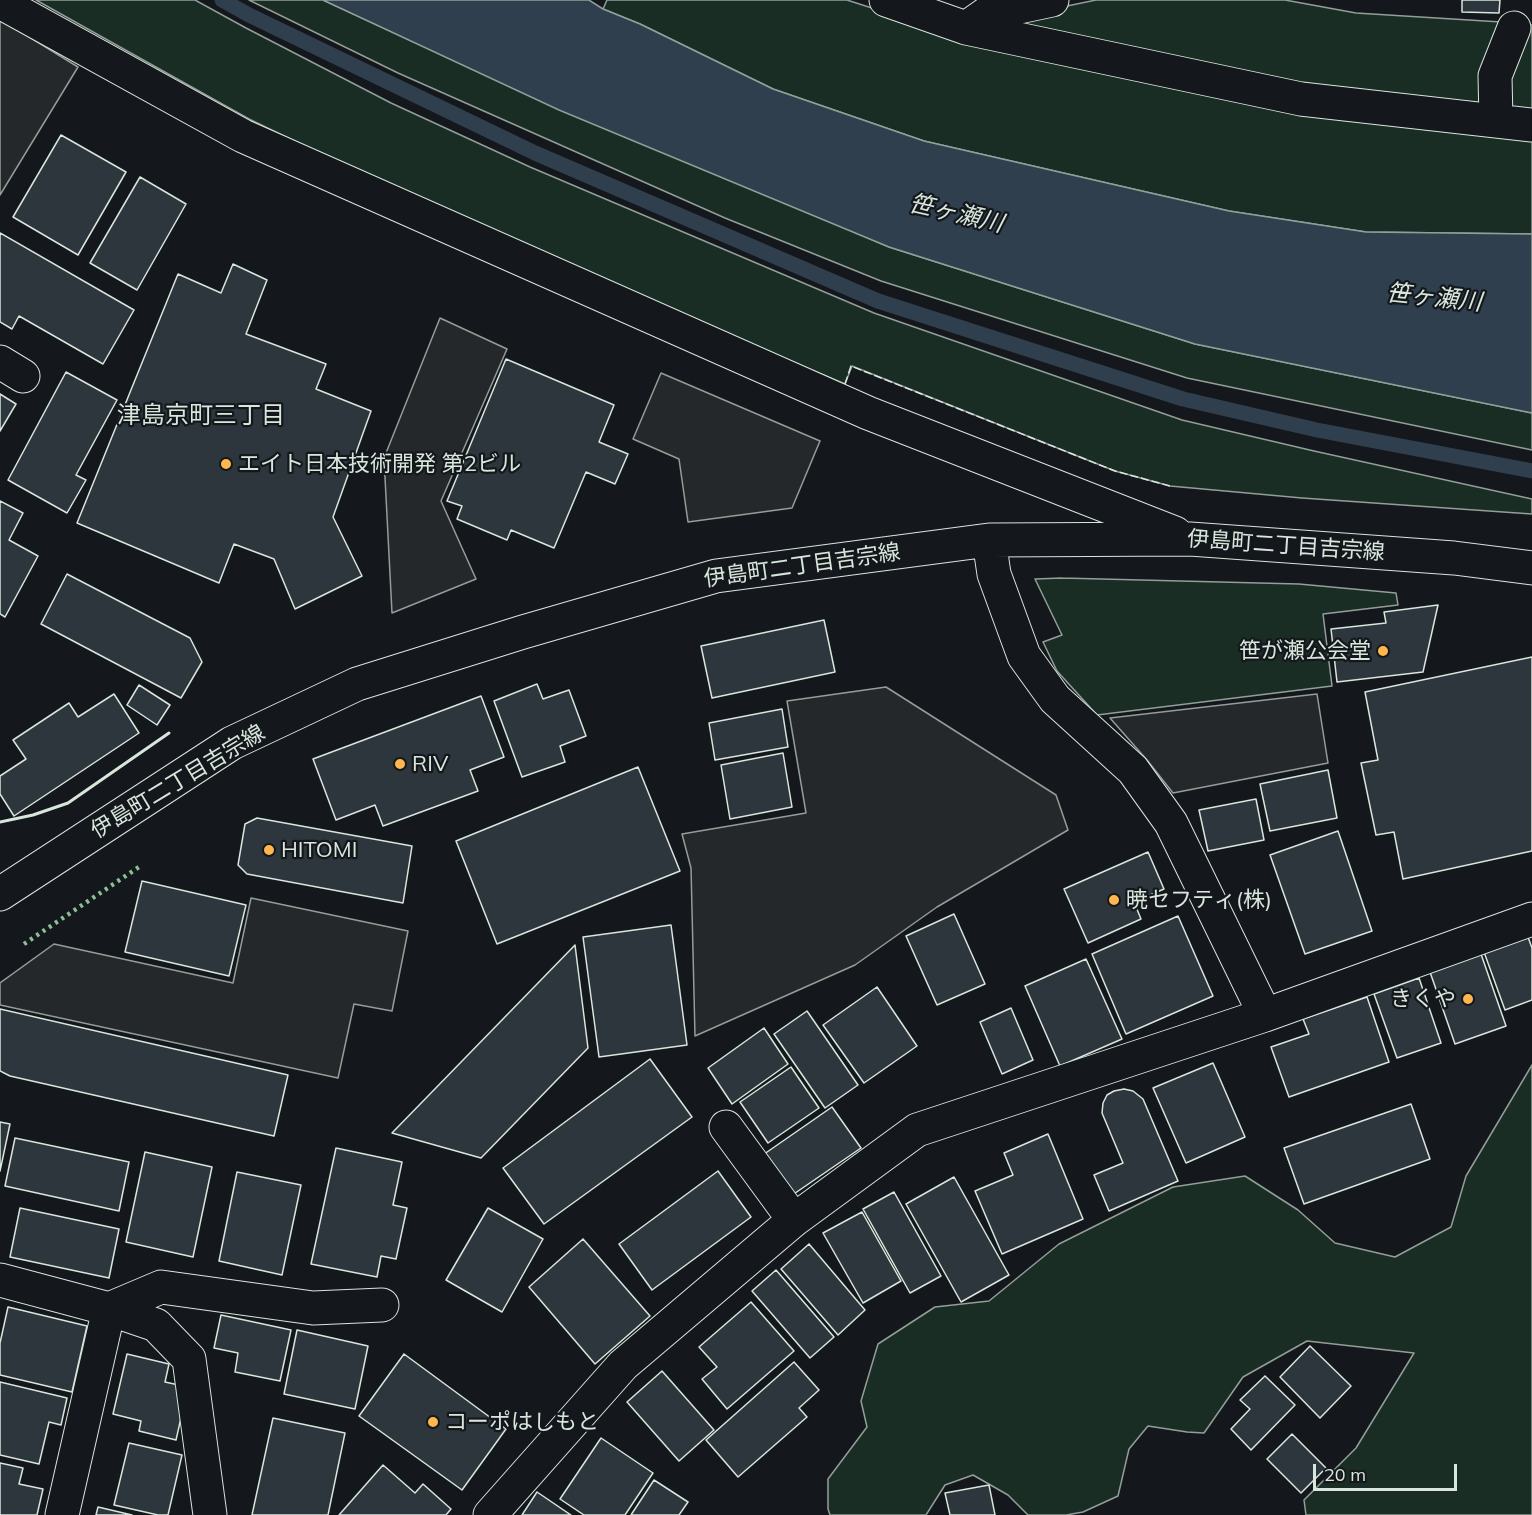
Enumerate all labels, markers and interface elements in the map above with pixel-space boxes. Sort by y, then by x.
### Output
water label: 笹ヶ瀬川 [906,189,1006,239]
water label: 笹ヶ瀬川 [1385,279,1483,317]
district label: 津島京町三丁目 [117,402,285,430]
place label: エイト日本技術開発 第2ビル [238,451,521,477]
marker: エイト日本技術開発 第2ビル [219,457,233,471]
street label: 伊島町二丁目吉宗線 [1186,526,1386,566]
street label: 伊島町二丁目吉宗線 [702,539,902,593]
place label: 笹が瀬公会堂 [1239,638,1371,664]
marker: 笹が瀬公会堂 [1376,644,1390,658]
street label: 伊島町二丁目吉宗線 [86,720,270,844]
place label: RIV [412,751,448,777]
marker: RIV [393,757,407,771]
place label: HITOMI [281,837,357,863]
marker: HITOMI [262,843,276,857]
place label: 暁セフティ(株) [1126,887,1272,913]
marker: 暁セフティ(株) [1107,893,1121,907]
place label: きくや [1390,986,1456,1012]
marker: きくや [1461,992,1475,1006]
place label: コーポはしもと [445,1409,599,1435]
marker: コーポはしもと [426,1415,440,1429]
scale bar [1316,1452,1460,1490]
text: 20 m [1324,1463,1366,1486]

